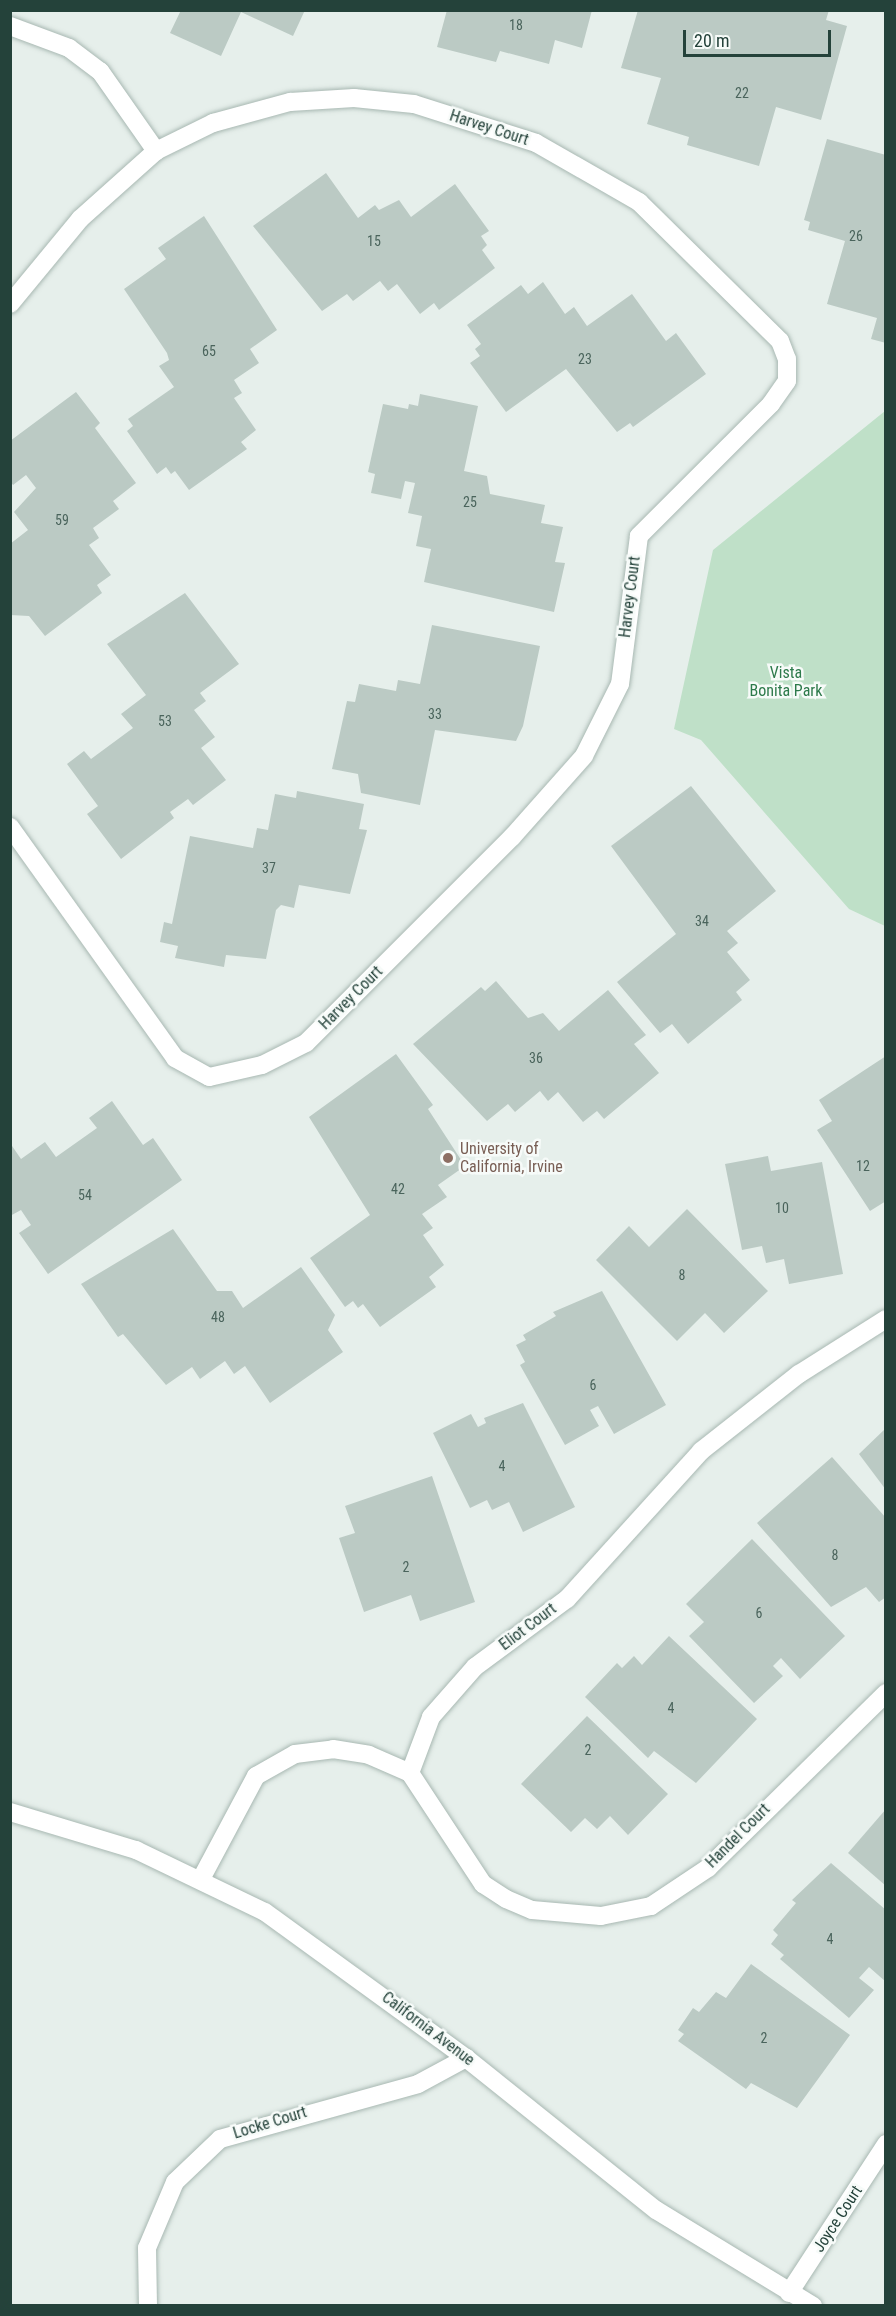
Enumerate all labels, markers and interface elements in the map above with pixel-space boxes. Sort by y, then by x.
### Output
house number: 18 [509,17,523,33]
scale bar [686,18,834,56]
text: 20 m [694,30,729,51]
house number: 22 [735,85,749,101]
street label: Harvey Court [447,106,531,150]
house number: 26 [849,228,863,244]
house number: 15 [367,233,381,249]
house number: 65 [202,343,216,359]
house number: 23 [578,351,592,367]
house number: 25 [463,494,477,510]
house number: 59 [55,512,69,528]
street label: Harvey Court [615,555,645,639]
park label: Vista Bonita Park [750,663,822,701]
house number: 33 [428,706,442,722]
house number: 53 [158,713,172,729]
house number: 37 [262,860,276,876]
house number: 34 [695,913,709,929]
street label: Harvey Court [315,962,387,1034]
house number: 36 [529,1050,543,1066]
place label: University of California, Irvine [460,1139,563,1177]
marker: University of California, Irvine [441,1151,455,1165]
house number: 12 [856,1158,870,1174]
house number: 42 [391,1181,405,1197]
house number: 54 [78,1187,92,1203]
house number: 10 [775,1200,789,1216]
house number: 8 [679,1267,685,1283]
house number: 48 [211,1309,225,1325]
house number: 6 [590,1377,596,1393]
house number: 4 [499,1458,505,1474]
house number: 8 [832,1547,838,1563]
house number: 2 [403,1559,409,1575]
street label: Eliot Court [496,1599,560,1655]
house number: 6 [756,1605,762,1621]
house number: 4 [668,1700,674,1716]
house number: 2 [585,1742,591,1758]
street label: Handel Court [702,1800,774,1872]
house number: 4 [827,1931,833,1947]
street label: California Avenue [378,1988,478,2070]
house number: 2 [761,2030,767,2046]
street label: Locke Court [231,2103,309,2143]
street label: Joyce Court [809,2182,867,2256]

